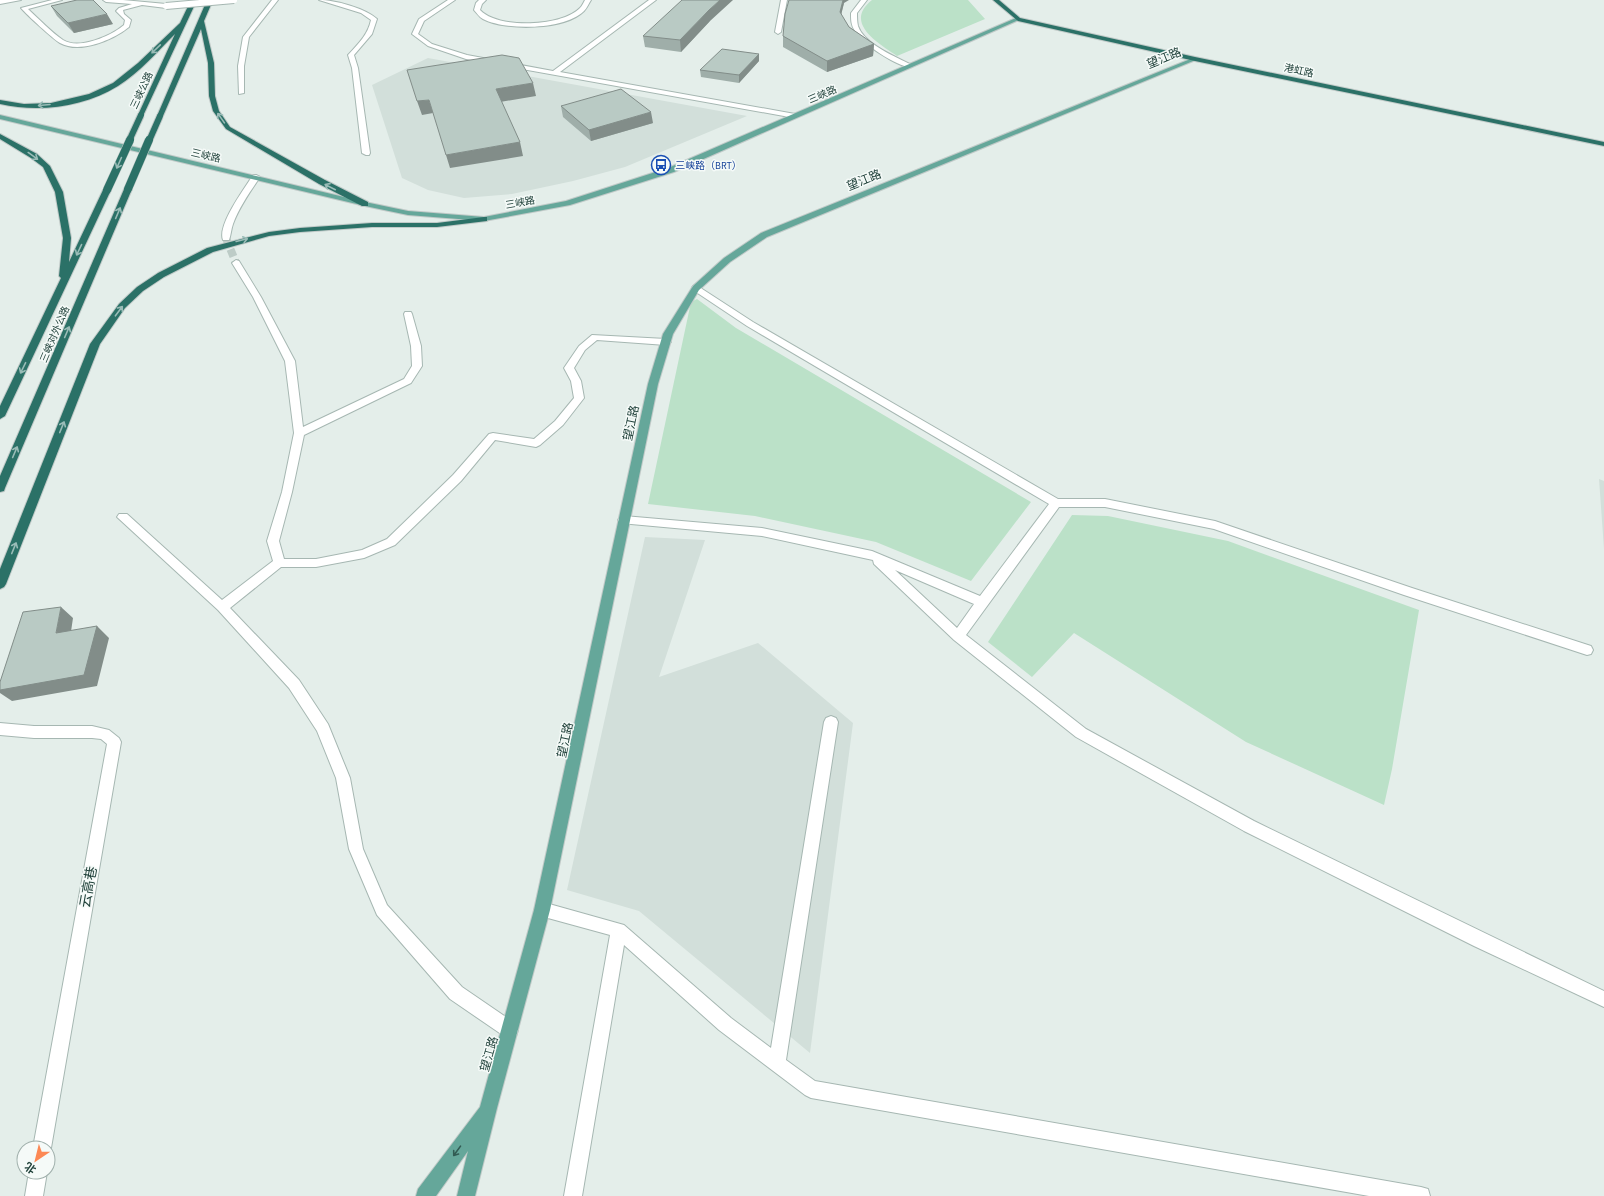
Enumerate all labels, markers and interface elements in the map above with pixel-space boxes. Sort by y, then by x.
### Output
one-way arrow [151,44,162,53]
street label: 望江路 [1144,44,1184,73]
street label: 港虹路 [1283,61,1315,81]
street label: 三峡公路 [127,69,157,112]
street label: 三峡路 [806,83,839,107]
one-way arrow [38,102,51,109]
one-way arrow [217,112,225,123]
street label: 三峡路 [190,146,222,166]
one-way arrow [28,152,39,160]
bus stop icon: 三峡路（BRT） [650,154,672,176]
one-way arrow [115,157,122,169]
place label: 三峡路（BRT） [675,159,742,173]
street label: 望江路 [844,166,884,195]
one-way arrow [324,182,336,190]
street label: 三峡路 [504,193,536,212]
one-way arrow [114,207,122,219]
one-way arrow [235,236,248,243]
one-way arrow [75,244,82,256]
street label: 三峡对外公路 [37,304,73,365]
one-way arrow [115,305,123,316]
one-way arrow [63,327,71,339]
one-way arrow [19,361,26,373]
street label: 望江路 [619,404,644,442]
one-way arrow [59,421,67,433]
one-way arrow [12,446,20,458]
one-way arrow [11,542,19,554]
street label: 望江路 [553,721,578,759]
street label: 云高巷 [75,865,102,910]
street label: 望江路 [476,1034,503,1074]
north arrow [16,1140,56,1180]
one-way arrow [453,1146,461,1157]
text: 北 [22,1158,39,1177]

